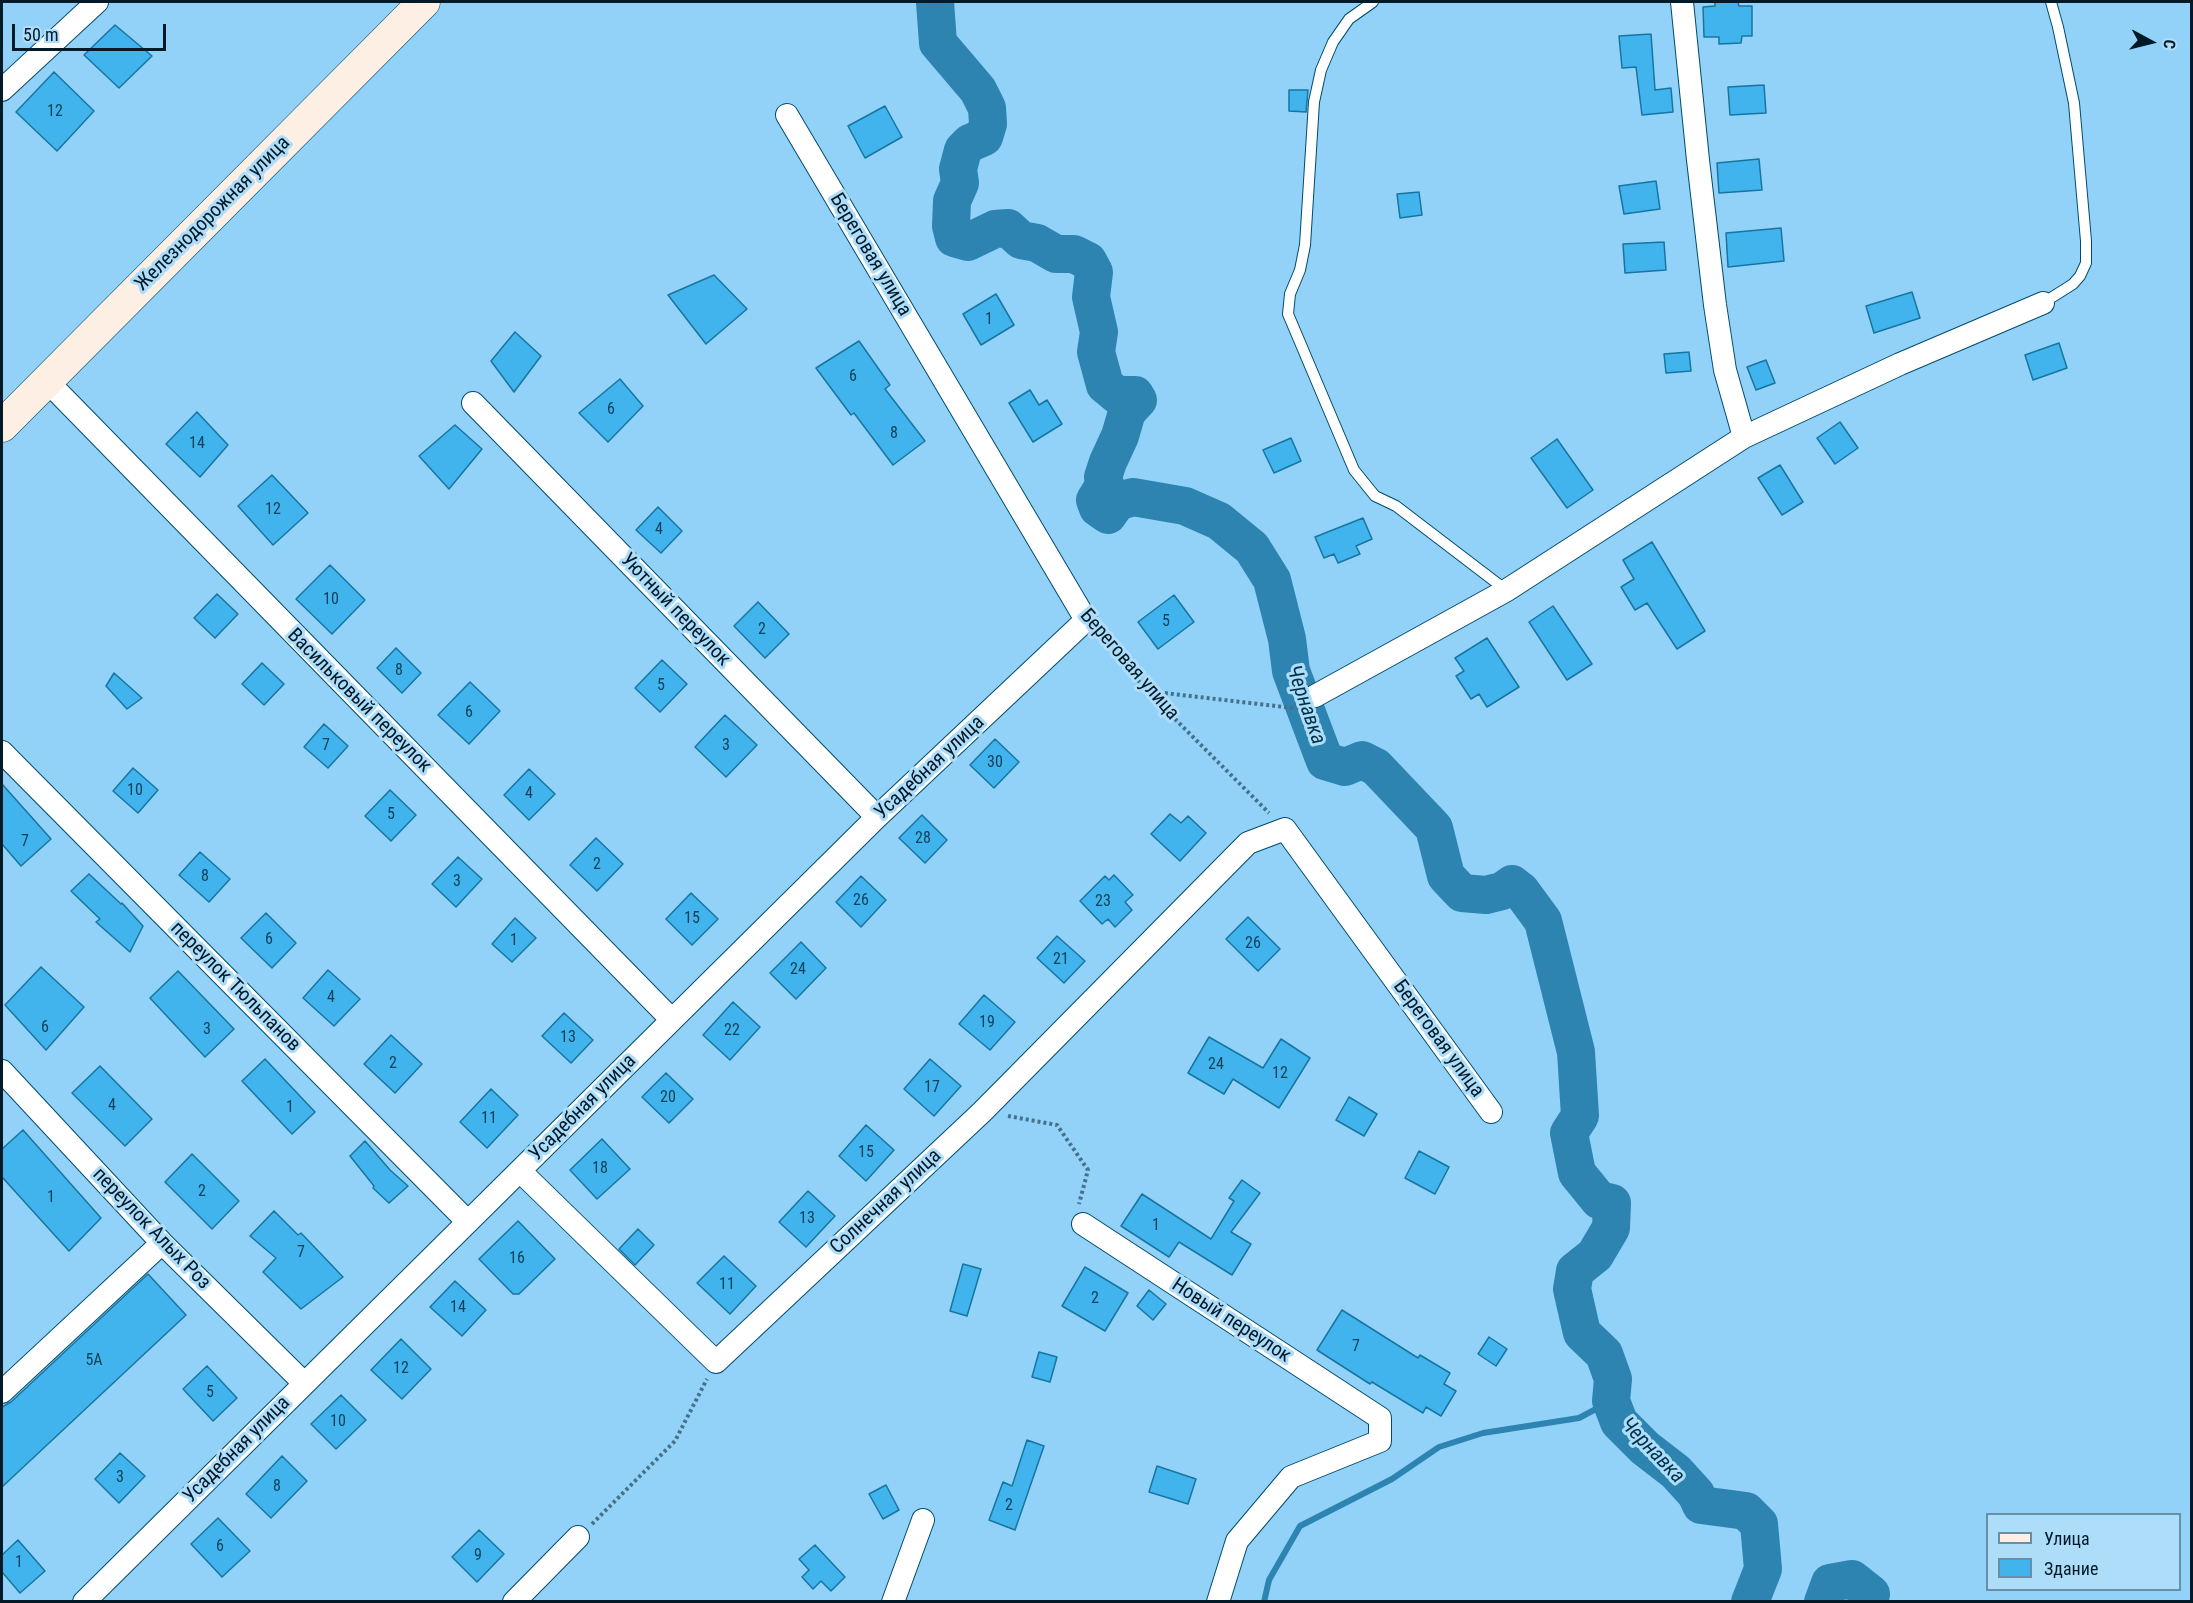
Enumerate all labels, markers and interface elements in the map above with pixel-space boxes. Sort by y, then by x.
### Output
scale bar [15,12,170,50]
north arrow [2121,12,2181,72]
text: 50 m [23,24,58,45]
text: С [2159,39,2179,50]
house number: 12 [47,102,63,122]
street label: Железнодорожная улица [131,132,295,296]
street label: Береговая улица [824,189,916,321]
house number: 1 [985,310,993,330]
house number: 6 [849,367,857,387]
house number: 6 [607,400,615,420]
house number: 8 [890,424,898,444]
house number: 14 [189,434,205,454]
house number: 12 [265,500,281,520]
house number: 4 [655,520,663,540]
street label: Уютный переулок [615,549,735,671]
house number: 10 [323,590,339,610]
street label: Береговая улица [1074,605,1184,725]
house number: 5 [1162,612,1170,632]
house number: 2 [758,620,766,640]
street label: Васильковый переулок [282,624,436,778]
house number: 8 [395,661,403,681]
water label: Чернавка [1280,662,1330,748]
house number: 5 [657,676,665,696]
house number: 6 [465,703,473,723]
street label: Усадебная улица [870,711,990,825]
house number: 7 [322,736,330,756]
house number: 3 [722,736,730,756]
house number: 30 [987,753,1003,773]
house number: 10 [127,781,143,801]
house number: 4 [525,784,533,804]
house number: 5 [387,805,395,825]
house number: 28 [915,829,931,849]
house number: 7 [21,832,29,852]
house number: 2 [593,855,601,875]
house number: 8 [201,867,209,887]
house number: 3 [453,872,461,892]
house number: 26 [853,891,869,911]
house number: 23 [1095,892,1111,912]
house number: 15 [684,909,700,929]
street label: переулок Тюльпанов [165,917,305,1057]
house number: 6 [265,930,273,950]
house number: 1 [510,931,518,951]
house number: 26 [1245,934,1261,954]
house number: 21 [1053,950,1069,970]
house number: 24 [790,960,806,980]
street label: Береговая улица [1387,976,1489,1102]
house number: 4 [327,988,335,1008]
house number: 19 [979,1013,995,1033]
house number: 6 [41,1018,49,1038]
house number: 3 [203,1020,211,1040]
house number: 22 [724,1021,740,1041]
house number: 13 [560,1028,576,1048]
street label: Усадебная улица [525,1050,641,1166]
house number: 2 [389,1054,397,1074]
house number: 24 [1208,1055,1224,1075]
house number: 12 [1272,1064,1288,1084]
house number: 17 [924,1078,940,1098]
house number: 20 [660,1088,676,1108]
house number: 4 [108,1096,116,1116]
house number: 1 [286,1098,294,1118]
house number: 11 [481,1109,497,1129]
house number: 15 [858,1143,874,1163]
street label: Солнечная улица [826,1144,946,1260]
house number: 18 [592,1159,608,1179]
street label: переулок Алых Роз [87,1163,215,1295]
house number: 2 [198,1182,206,1202]
house number: 1 [47,1188,55,1208]
house number: 13 [799,1209,815,1229]
house number: 1 [1152,1216,1160,1236]
house number: 7 [297,1243,305,1263]
house number: 16 [509,1249,525,1269]
street label: Новый переулок [1167,1274,1295,1368]
house number: 11 [719,1275,735,1295]
house number: 2 [1091,1289,1099,1309]
house number: 14 [450,1298,466,1318]
house number: 7 [1352,1337,1360,1357]
house number: 5А [85,1351,103,1371]
house number: 12 [393,1359,409,1379]
house number: 5 [206,1383,214,1403]
street label: Усадебная улица [179,1392,295,1508]
house number: 10 [330,1412,346,1432]
water label: Чернавка [1615,1413,1689,1489]
house number: 3 [116,1468,124,1488]
house number: 8 [273,1477,281,1497]
house number: 2 [1005,1496,1013,1516]
legend [1986,1513,2181,1591]
text: Улица [2044,1528,2090,1549]
house number: 6 [216,1537,224,1557]
house number: 9 [474,1546,482,1566]
house number: 1 [15,1553,23,1573]
text: Здание [2044,1558,2098,1579]

